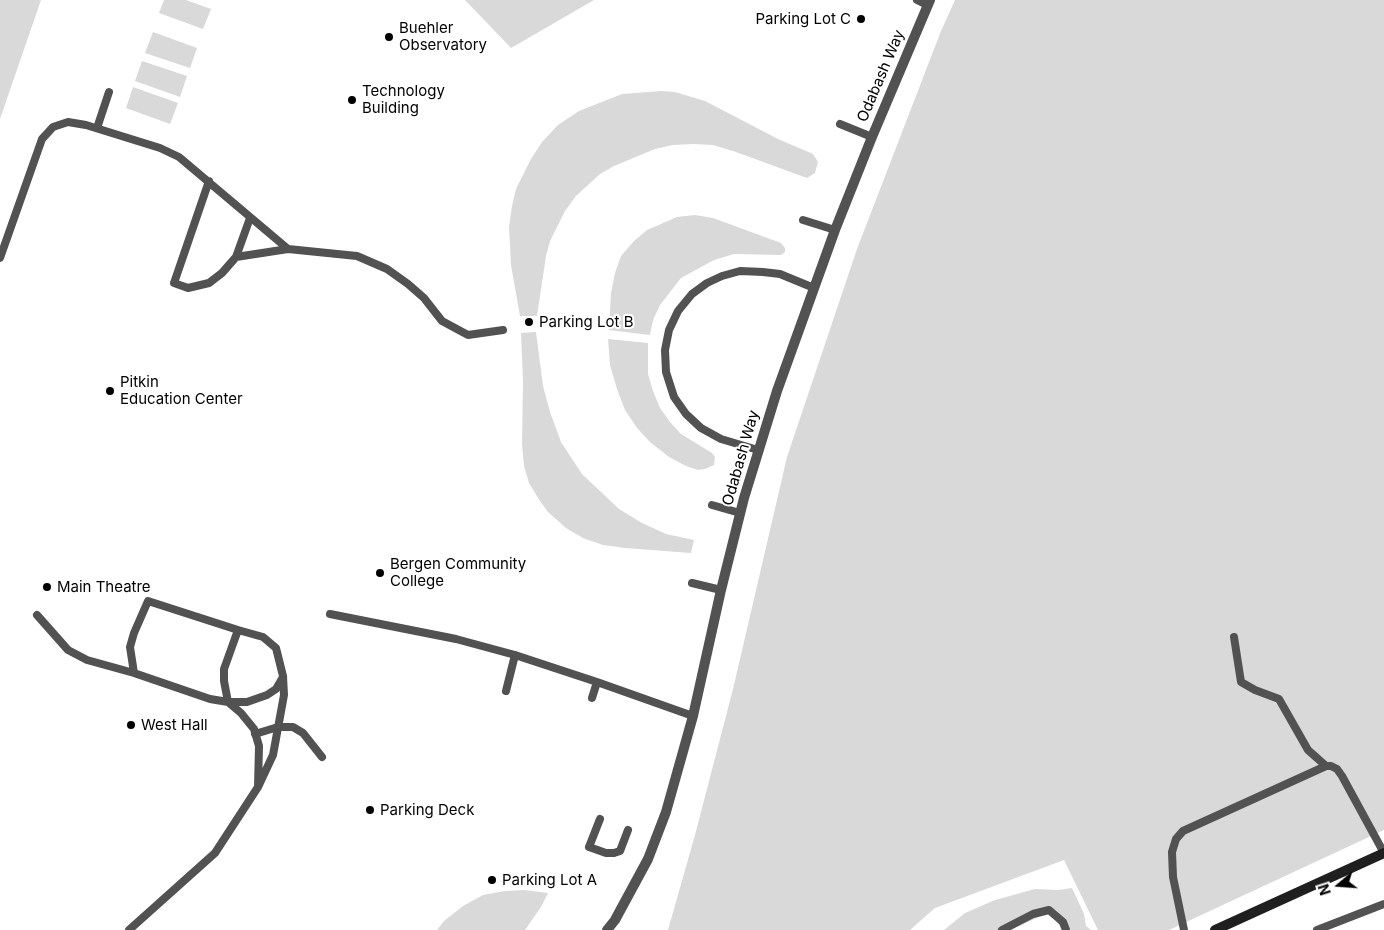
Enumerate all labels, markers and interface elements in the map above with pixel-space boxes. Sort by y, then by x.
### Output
place label: Parking Lot C [755,10,851,28]
marker: Parking Lot C [855,13,867,25]
place label: Buehler Observatory [399,19,487,54]
street label: Odabash Way [853,27,909,125]
marker: Buehler Observatory [383,31,395,43]
place label: Technology Building [362,82,445,117]
marker: Technology Building [346,94,358,106]
place label: Parking Lot B [539,313,633,331]
marker: Parking Lot B [523,316,535,328]
place label: Pitkin Education Center [120,373,243,408]
marker: Pitkin Education Center [104,385,116,397]
street label: Odabash Way [719,408,763,508]
place label: Bergen Community College [390,555,526,590]
marker: Bergen Community College [374,567,386,579]
place label: Main Theatre [57,578,151,596]
marker: Main Theatre [41,581,53,593]
place label: West Hall [141,716,208,734]
marker: West Hall [125,719,137,731]
place label: Parking Deck [380,801,474,819]
marker: Parking Deck [364,804,376,816]
north arrow [1314,860,1364,910]
place label: Parking Lot A [502,871,597,889]
marker: Parking Lot A [486,874,498,886]
text: N [1315,882,1334,897]

